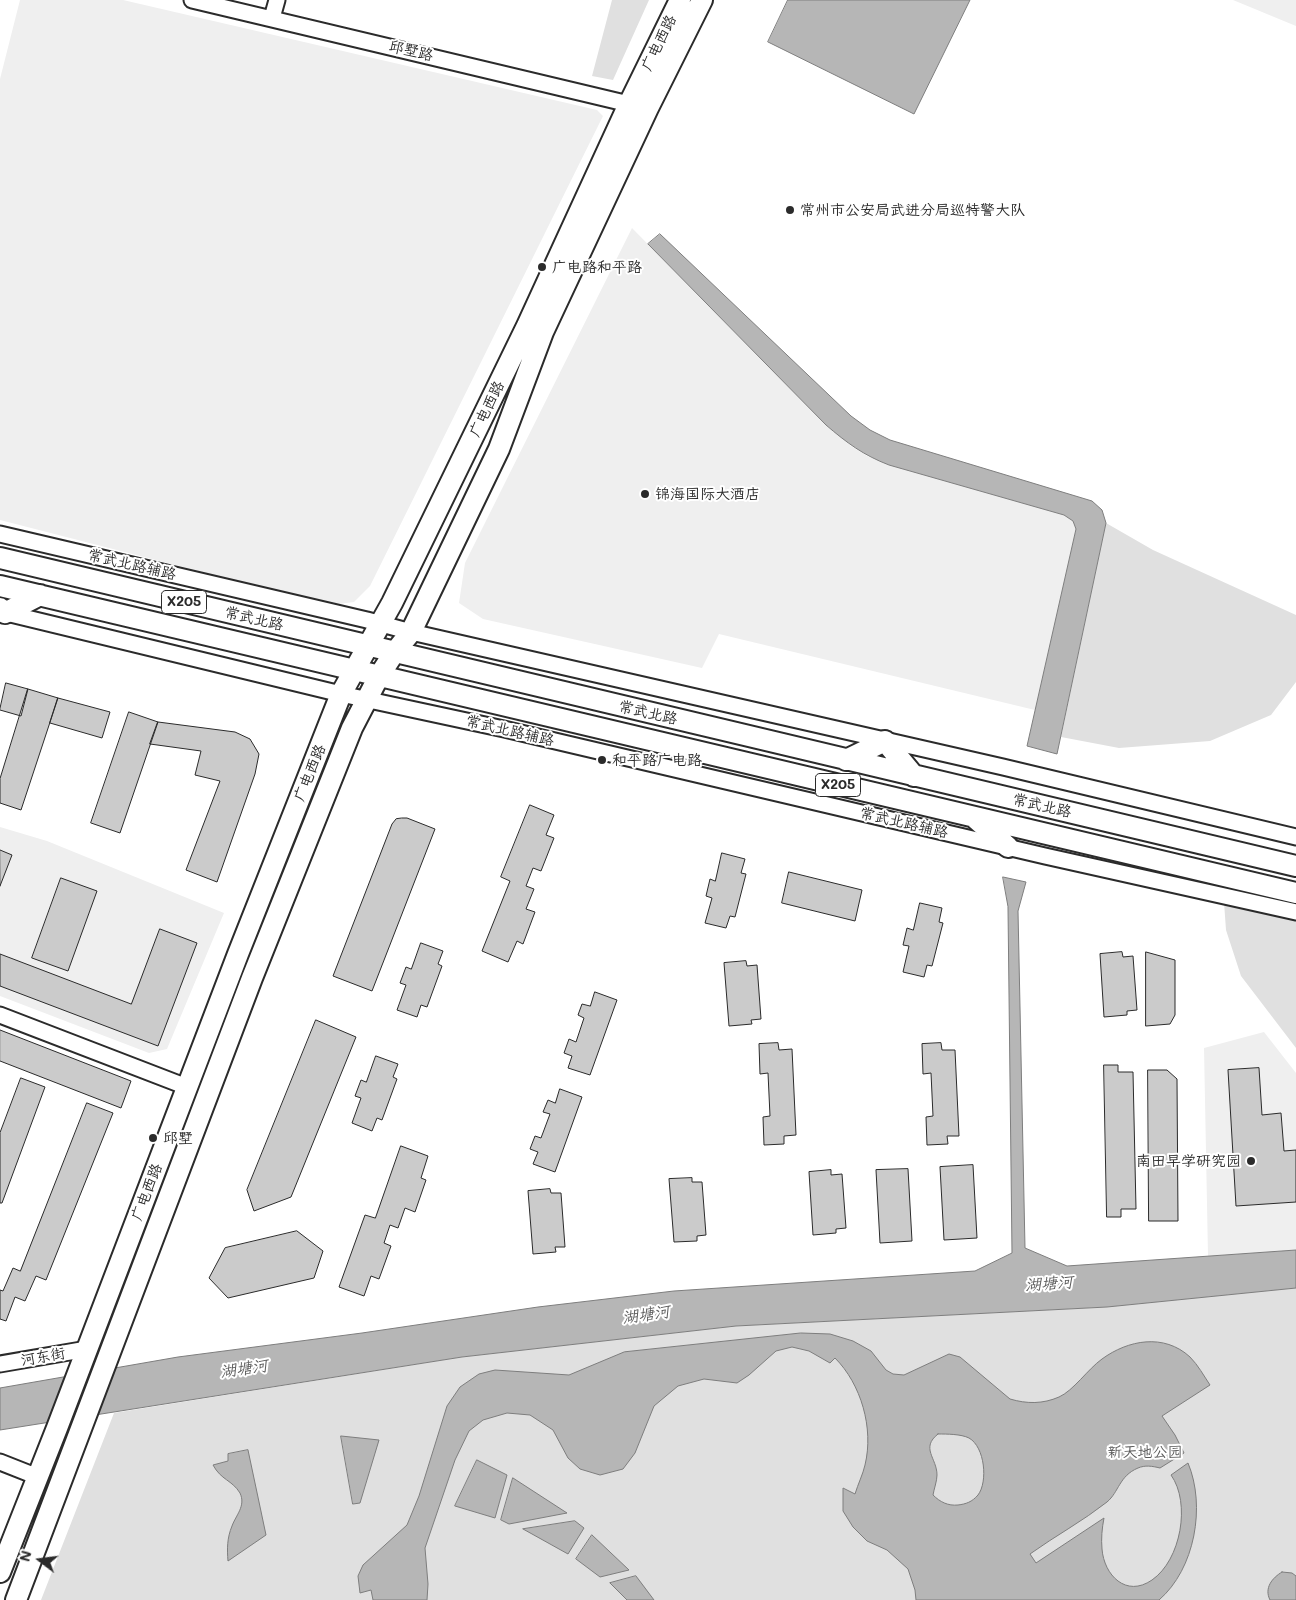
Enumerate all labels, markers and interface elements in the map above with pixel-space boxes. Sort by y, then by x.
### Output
street label: 广电西路 [638,12,680,74]
street label: 邱墅路 [387,37,435,65]
place label: 常州市公安局武进分局巡特警大队 [800,201,1025,219]
marker: 常州市公安局武进分局巡特警大队 [784,204,796,216]
place label: 广电路和平路 [552,258,642,276]
marker: 广电路和平路 [536,261,548,273]
street label: 广电西路 [466,378,508,440]
place label: 锦海国际大酒店 [655,485,760,503]
marker: 锦海国际大酒店 [639,488,651,500]
street label: 常武北路辅路 [86,546,178,584]
road number: X205 [162,590,206,614]
street label: 常武北路 [223,603,285,635]
street label: 常武北路 [617,697,679,729]
street label: 常武北路辅路 [464,712,556,750]
street label: 广电西路 [290,742,330,804]
place label: 和平路广电路 [612,751,702,769]
marker: 和平路广电路 [596,754,608,766]
road number: X205 [816,774,860,796]
street label: 常武北路 [1011,790,1073,822]
street label: 常武北路辅路 [858,804,950,842]
place label: 邱墅 [163,1129,193,1147]
marker: 邱墅 [147,1132,159,1144]
place label: 南田早学研究园 [1136,1152,1241,1170]
marker: 南田早学研究园 [1245,1155,1257,1167]
street label: 广电西路 [128,1161,166,1223]
water label: 湖塘河 [1024,1273,1074,1295]
water label: 湖塘河 [621,1302,671,1328]
street label: 河东街 [19,1344,67,1370]
water label: 湖塘河 [219,1356,269,1382]
park label: 新天地公园 [1108,1443,1182,1461]
north arrow [15,1535,65,1585]
text: N [14,1548,36,1564]

